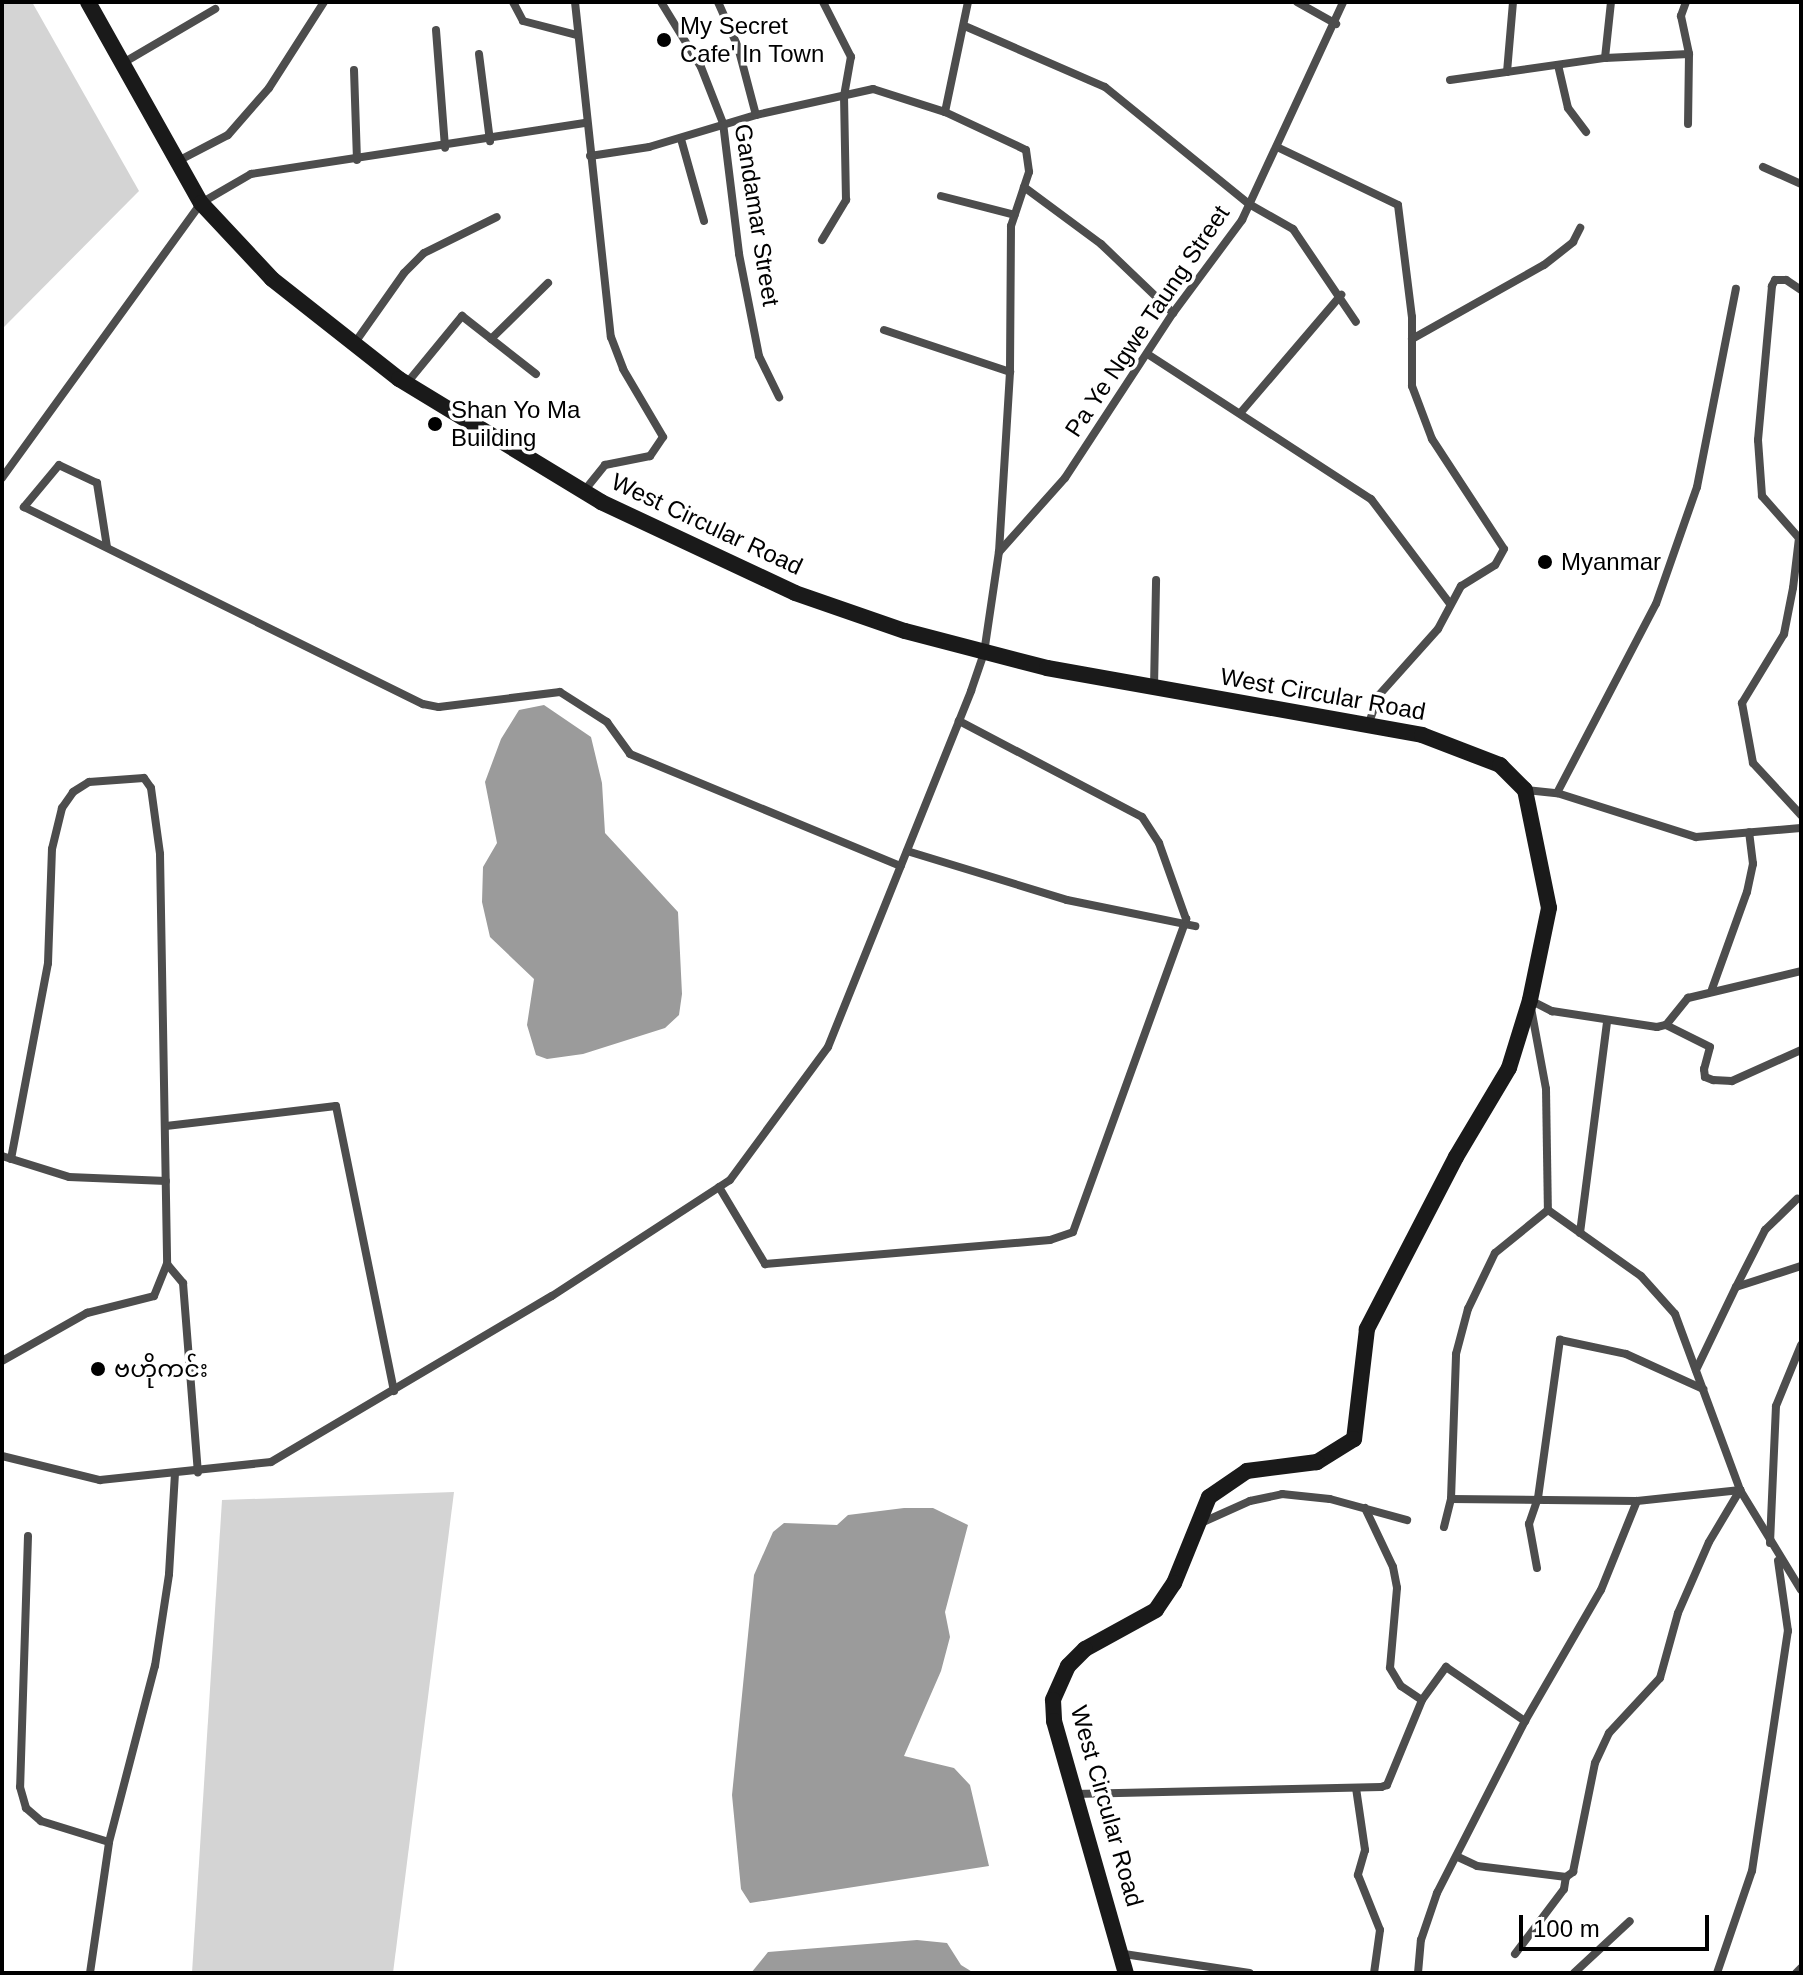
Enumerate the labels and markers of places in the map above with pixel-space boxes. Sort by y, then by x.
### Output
place label: My Secret Cafe' In Town [680,12,825,68]
marker: My Secret Cafe' In Town [655,31,673,49]
place label: Shan Yo Ma Building [451,396,581,452]
marker: Shan Yo Ma Building [426,415,444,433]
place label: Myanmar [1561,548,1661,576]
marker: Myanmar [1536,553,1554,571]
place label: ဗဟိုကင်း [114,1355,208,1383]
marker: ဗဟိုကင်း [89,1360,107,1378]

